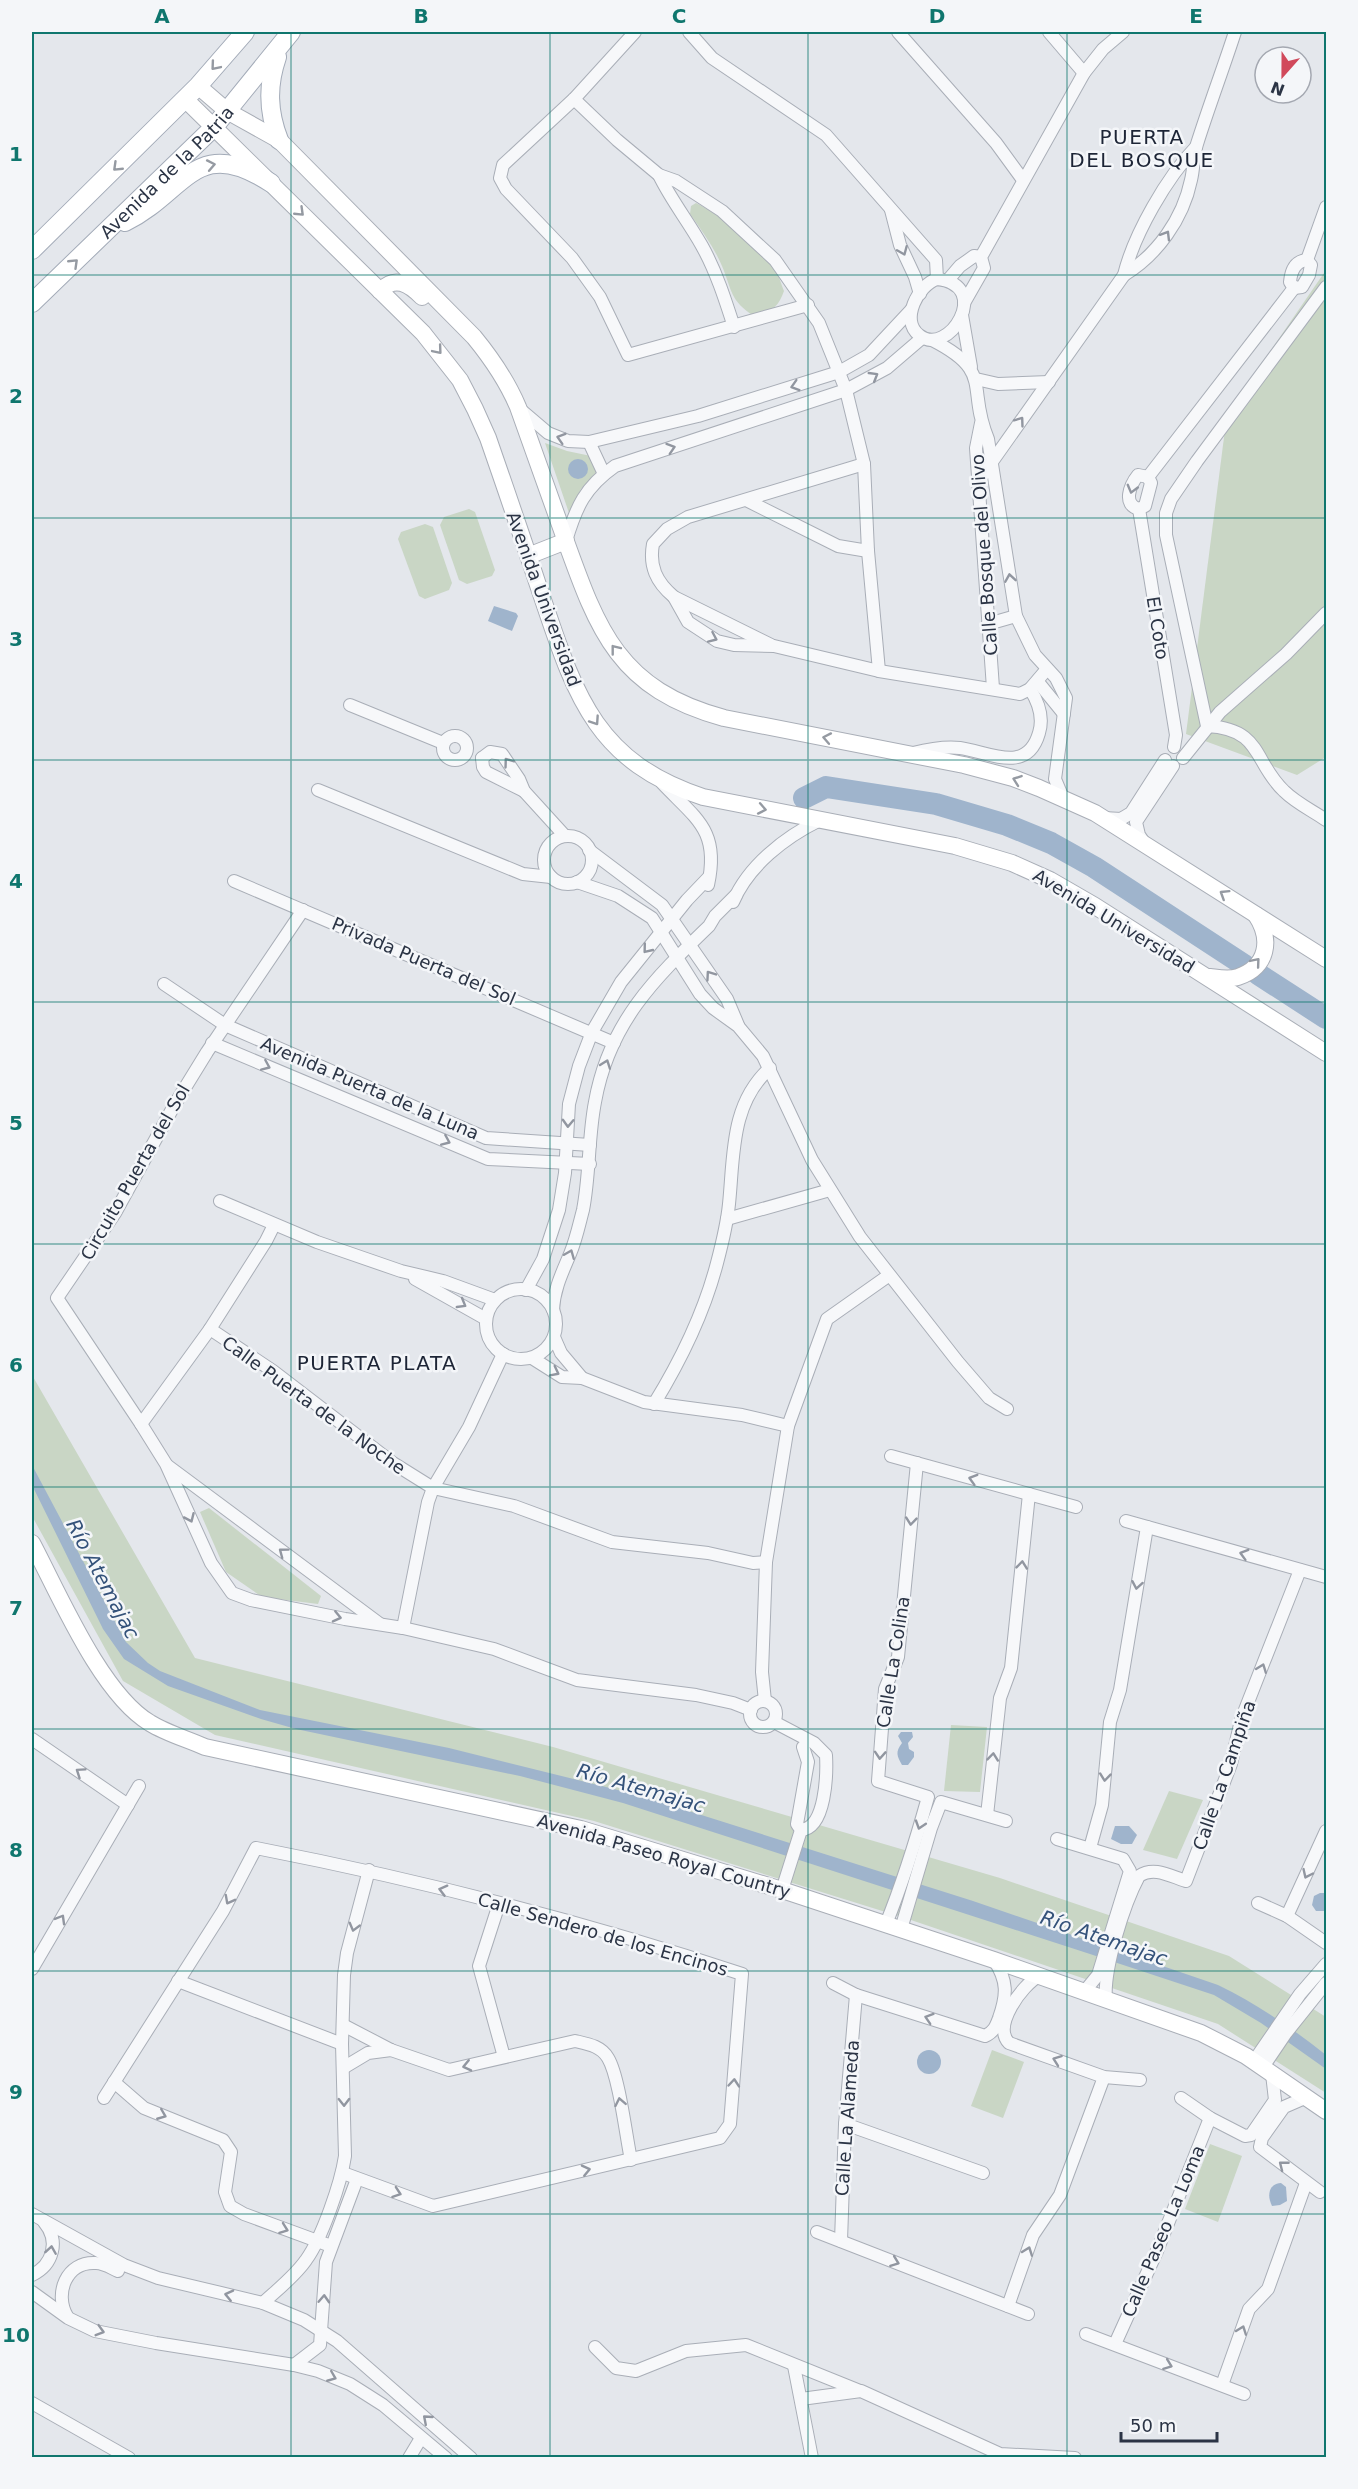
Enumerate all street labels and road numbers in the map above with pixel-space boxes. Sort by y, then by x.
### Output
street label: Avenida de la Patria [95,101,238,242]
street label: Calle Bosque del Olivo [966,454,1002,656]
street label: Avenida Universidad [503,509,585,689]
street label: El Coto [1143,595,1173,661]
street label: Avenida Universidad [1029,864,1199,978]
street label: Privada Puerta del Sol [329,913,519,1009]
street label: Avenida Puerta de la Luna [258,1032,482,1144]
street label: Circuito Puerta del Sol [76,1080,194,1264]
street label: Calle Puerta de la Noche [218,1331,410,1479]
street label: Calle La Colina [872,1595,914,1729]
street label: Calle La Campiña [1188,1697,1260,1853]
street label: Avenida Paseo Royal Country [535,1810,793,1902]
street label: Calle Sendero de los Encinos [475,1888,731,1980]
street label: Calle La Alameda [831,2039,863,2197]
street label: Calle Paseo La Loma [1117,2142,1209,2320]

